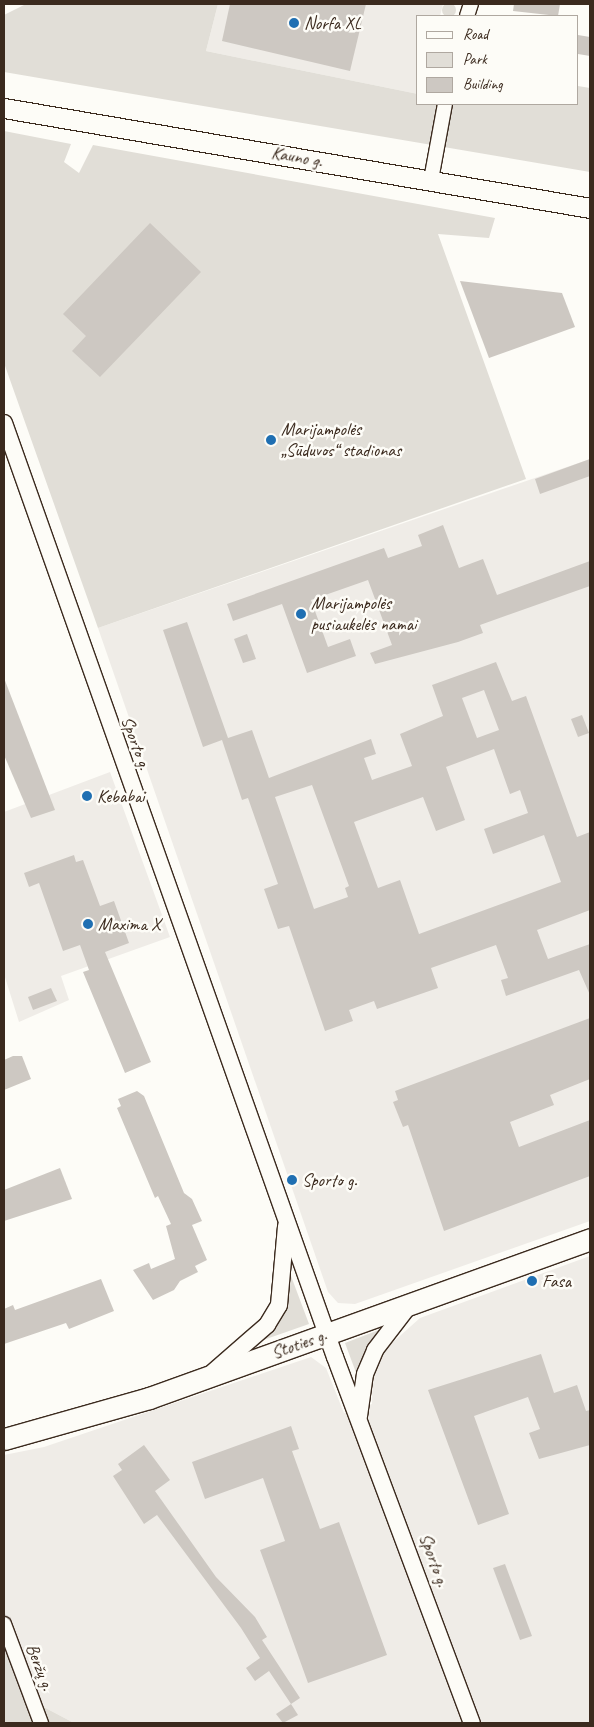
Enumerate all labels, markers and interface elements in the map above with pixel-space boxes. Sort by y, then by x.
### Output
place label: Norfa XL [304,12,362,34]
legend [416,15,579,105]
marker: Norfa XL [288,17,300,29]
text: Road [463,25,488,44]
text: Park [463,50,487,69]
text: Building [463,75,502,94]
street label: Kauno g. [270,142,324,172]
place label: Marijampolės „Sūduvos“ stadionas [281,419,401,462]
marker: Marijampolės „Sūduvos“ stadionas [265,434,277,446]
place label: Marijampolės pusiaukelės namai [311,593,417,636]
marker: Marijampolės pusiaukelės namai [295,608,307,620]
street label: Sporto g. [116,713,156,773]
place label: Kebabai [97,785,145,807]
marker: Kebabai [81,790,93,802]
place label: Maxima X [98,913,161,935]
marker: Maxima X [82,918,94,930]
place label: Sporto g. [302,1169,357,1191]
marker: Sporto g. [286,1174,298,1186]
place label: Fasa [542,1270,571,1292]
marker: Fasa [526,1275,538,1287]
street label: Stoties g. [269,1324,329,1364]
street label: Sporto g. [414,1530,454,1590]
street label: Beržų g. [21,1641,59,1693]

